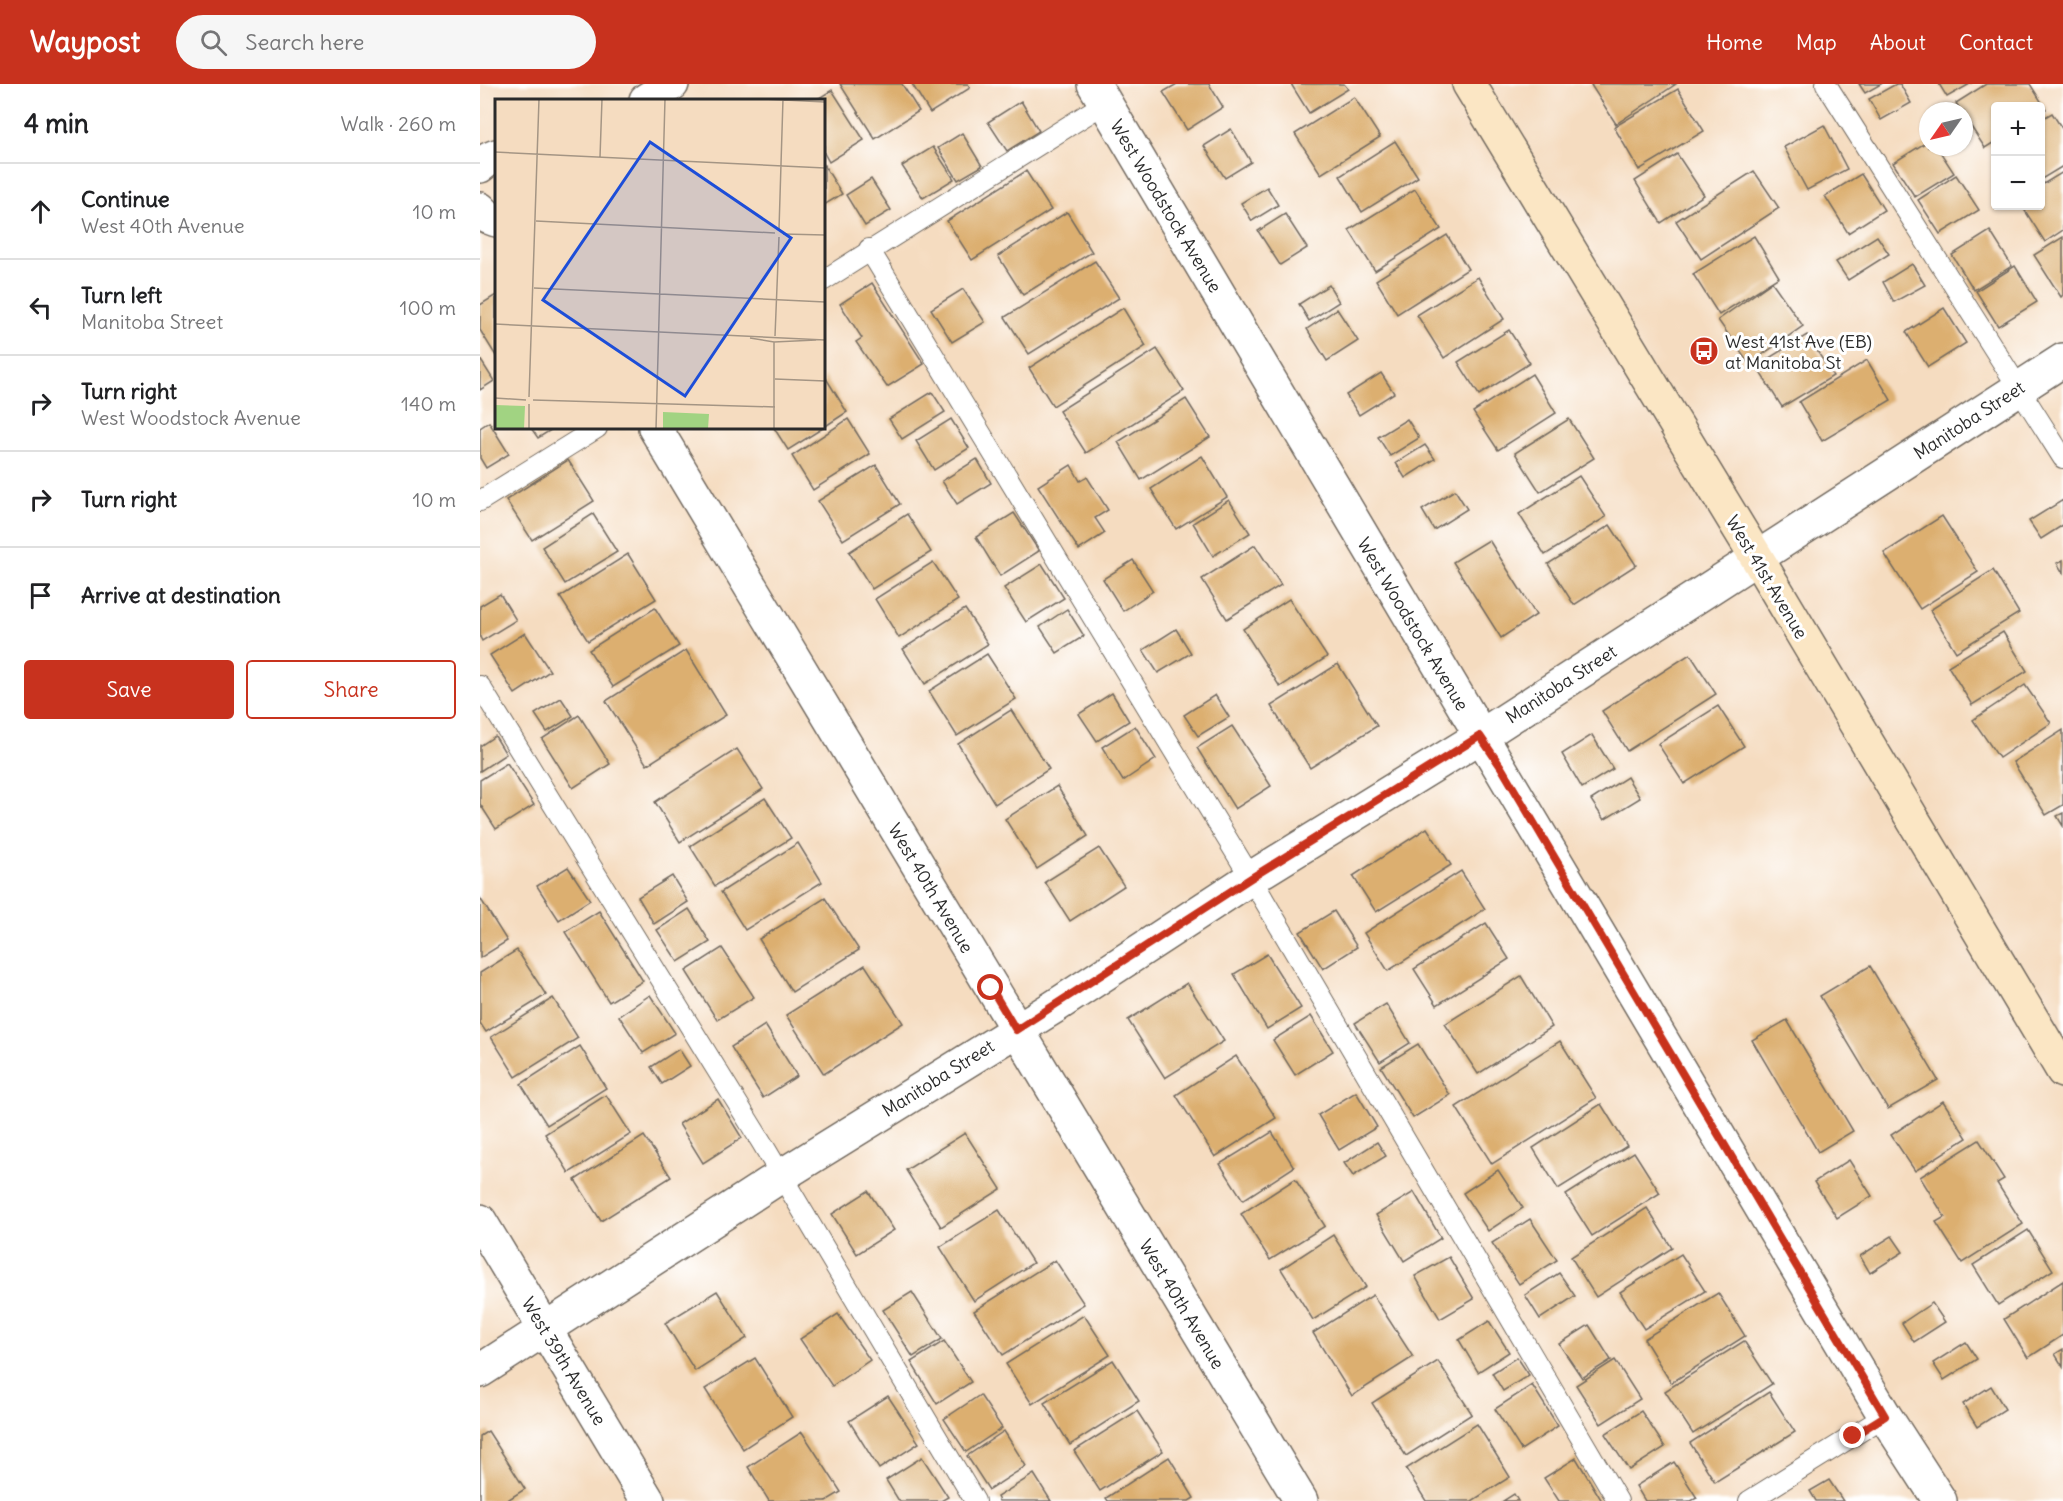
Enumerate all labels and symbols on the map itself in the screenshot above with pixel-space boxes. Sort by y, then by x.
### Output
inset map [495,99,825,429]
north arrow [1919,102,1973,156]
street label: West Woodstock Avenue [1105,115,1227,297]
place label: West 41st Ave (EB) at Manitoba St [1725,330,1872,374]
bus stop icon: West 41st Ave (EB) at Manitoba St [1688,335,1720,367]
street label: Manitoba Street [1909,376,2029,464]
street label: West 41st Avenue [1721,511,1813,643]
street label: West Woodstock Avenue [1352,533,1474,715]
street label: Manitoba Street [1501,640,1621,728]
street label: West 40th Avenue [883,819,979,957]
route start [977,974,1003,1000]
street label: Manitoba Street [878,1034,998,1122]
street label: West 40th Avenue [1134,1235,1230,1373]
street label: West 39th Avenue [517,1293,611,1429]
route end [1839,1422,1865,1448]

